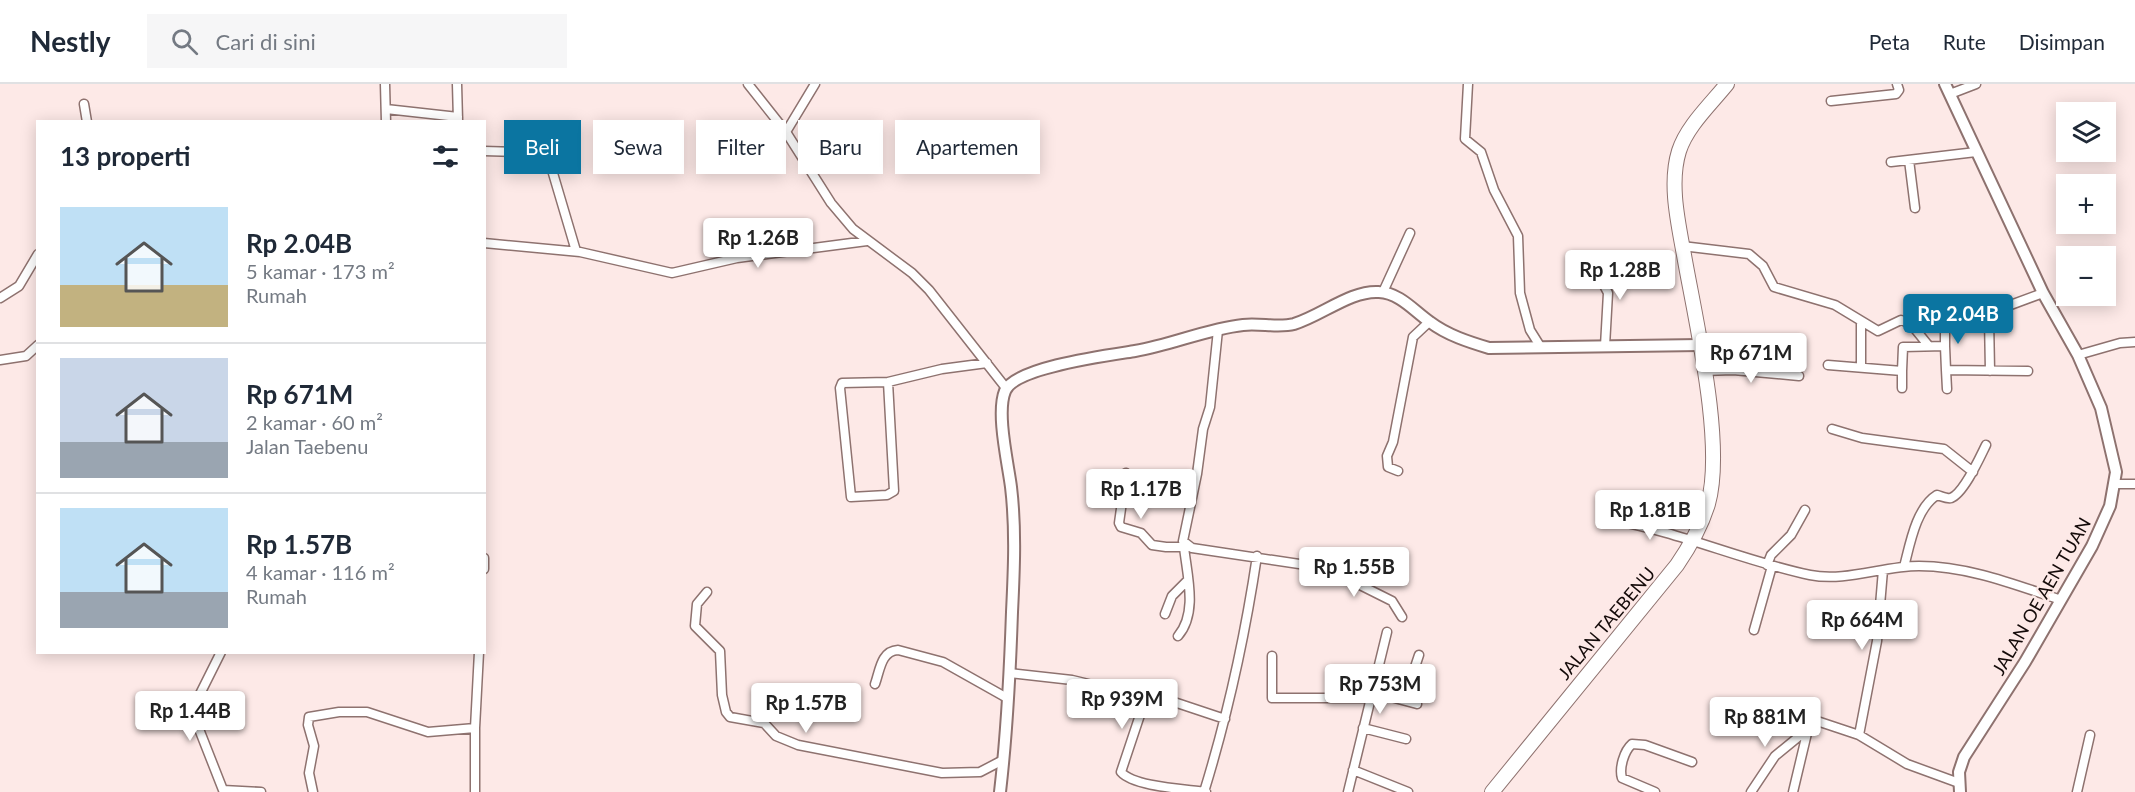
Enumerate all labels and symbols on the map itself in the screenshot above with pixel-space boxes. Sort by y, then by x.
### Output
pin: Rp 1.26B [696,218,820,269]
pin: Rp 1.28B [1558,250,1682,301]
pin: Rp 2.04B [1896,294,2020,345]
pin: Rp 671M [1696,333,1806,384]
pin: Rp 1.17B [1079,469,1203,520]
pin: Rp 1.81B [1588,490,1712,541]
street label: JALAN OE AEN TUAN [1987,513,2095,679]
pin: Rp 1.55B [1292,547,1416,598]
street label: JALAN TAEBENU [1553,562,1659,684]
pin: Rp 664M [1807,600,1917,651]
pin: Rp 753M [1325,664,1435,715]
pin: Rp 939M [1067,679,1177,730]
pin: Rp 1.57B [744,683,868,734]
pin: Rp 1.44B [128,691,252,742]
pin: Rp 881M [1710,697,1820,748]

